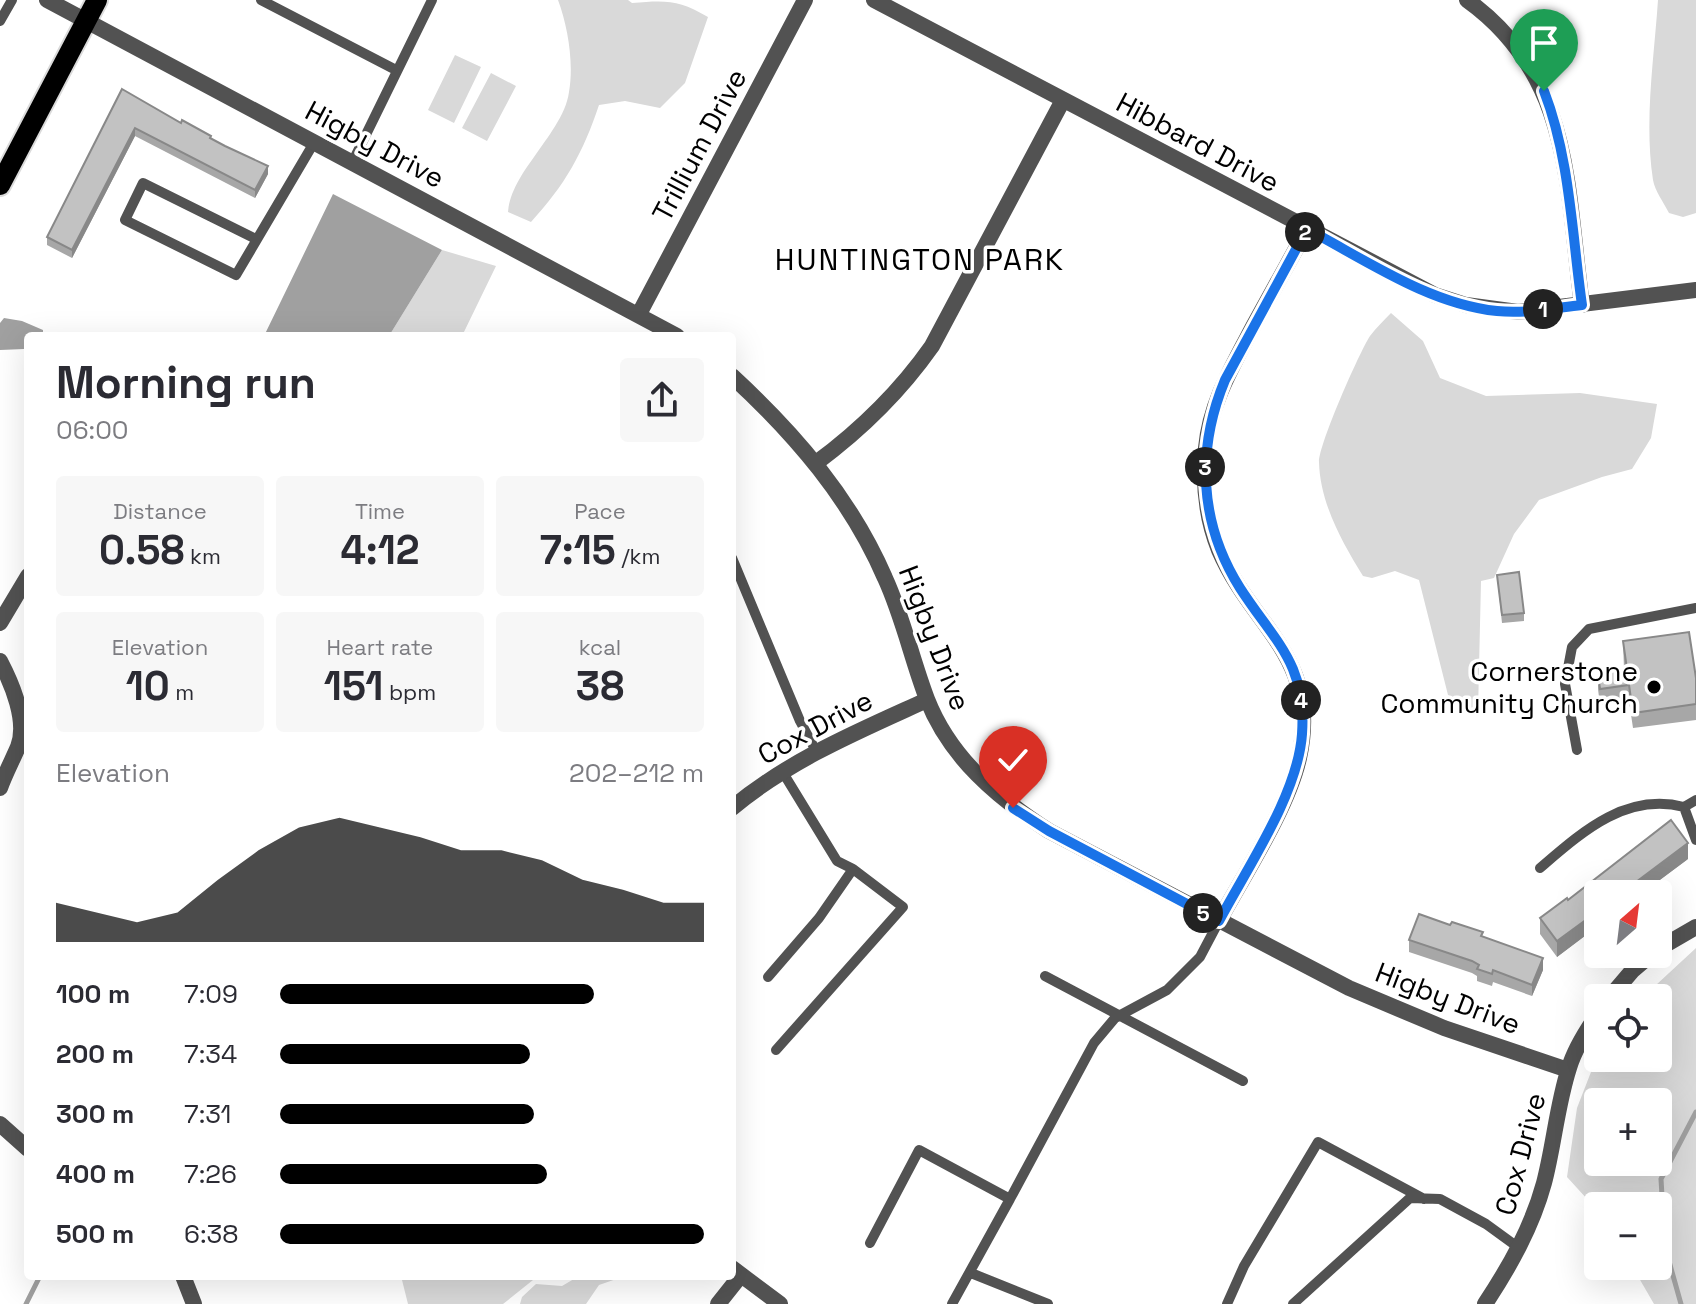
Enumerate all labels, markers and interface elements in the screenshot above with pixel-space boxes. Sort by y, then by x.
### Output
pin [1510,9,1578,91]
icon: arrive [1522,21,1566,65]
street label: Trillium Drive [644,62,754,228]
street label: Hibbard Drive [1110,84,1286,200]
street label: Higby Drive [299,92,451,196]
pin: 2 [1285,212,1325,252]
text: 2 [1298,218,1312,246]
district label: HUNTINGTON PARK [775,240,1065,279]
pin: 1 [1523,289,1563,329]
text: 1 [1538,295,1548,323]
text: Morning run [56,355,316,411]
button: share [620,358,704,442]
text: 06:00 [56,413,129,447]
pin: 3 [1185,447,1225,487]
text: 3 [1198,453,1212,481]
text: Distance [113,497,207,525]
text: Time [355,497,405,525]
text: Pace [574,497,626,525]
text: 0.58 [99,525,184,576]
text: 4:12 [340,525,420,576]
text: 7:15 [540,525,616,576]
text: km [184,542,221,570]
text: /km [616,542,660,570]
street label: Higby Drive [891,560,979,716]
text: Elevation [112,633,208,661]
text: Heart rate [327,633,433,661]
text: kcal [579,633,621,661]
place label: Cornerstone Community Church [1380,653,1638,721]
text: 10 [126,661,170,712]
text: 151 [324,661,383,712]
text: 38 [576,661,624,712]
text: m [170,678,194,706]
text: bpm [383,678,436,706]
marker: Cornerstone Community Church [1645,678,1663,696]
pin: 4 [1281,680,1321,720]
street label: Cox Drive [751,682,879,772]
text: 4 [1294,686,1308,714]
pin [979,726,1047,808]
icon: check [991,738,1035,782]
text: Elevation [56,756,170,790]
text: 202–212 m [569,756,704,790]
north arrow [1584,880,1672,968]
map controls [1584,880,1672,1280]
pin: 5 [1183,893,1223,933]
text: 5 [1196,899,1210,927]
street label: Higby Drive [1370,954,1526,1042]
text: 100 m [56,977,130,1011]
text: 7:09 [184,977,238,1011]
button: locate [1584,984,1672,1072]
text: 200 m [56,1037,134,1071]
text: 7:34 [184,1037,237,1071]
button: + [1584,1088,1672,1176]
street label: Cox Drive [1486,1089,1554,1219]
text: 300 m [56,1097,134,1131]
text: 7:31 [184,1097,231,1131]
text: 400 m [56,1157,135,1191]
text: 7:26 [184,1157,237,1191]
button: − [1584,1192,1672,1280]
text: 500 m [56,1217,134,1251]
text: 6:38 [184,1217,238,1251]

